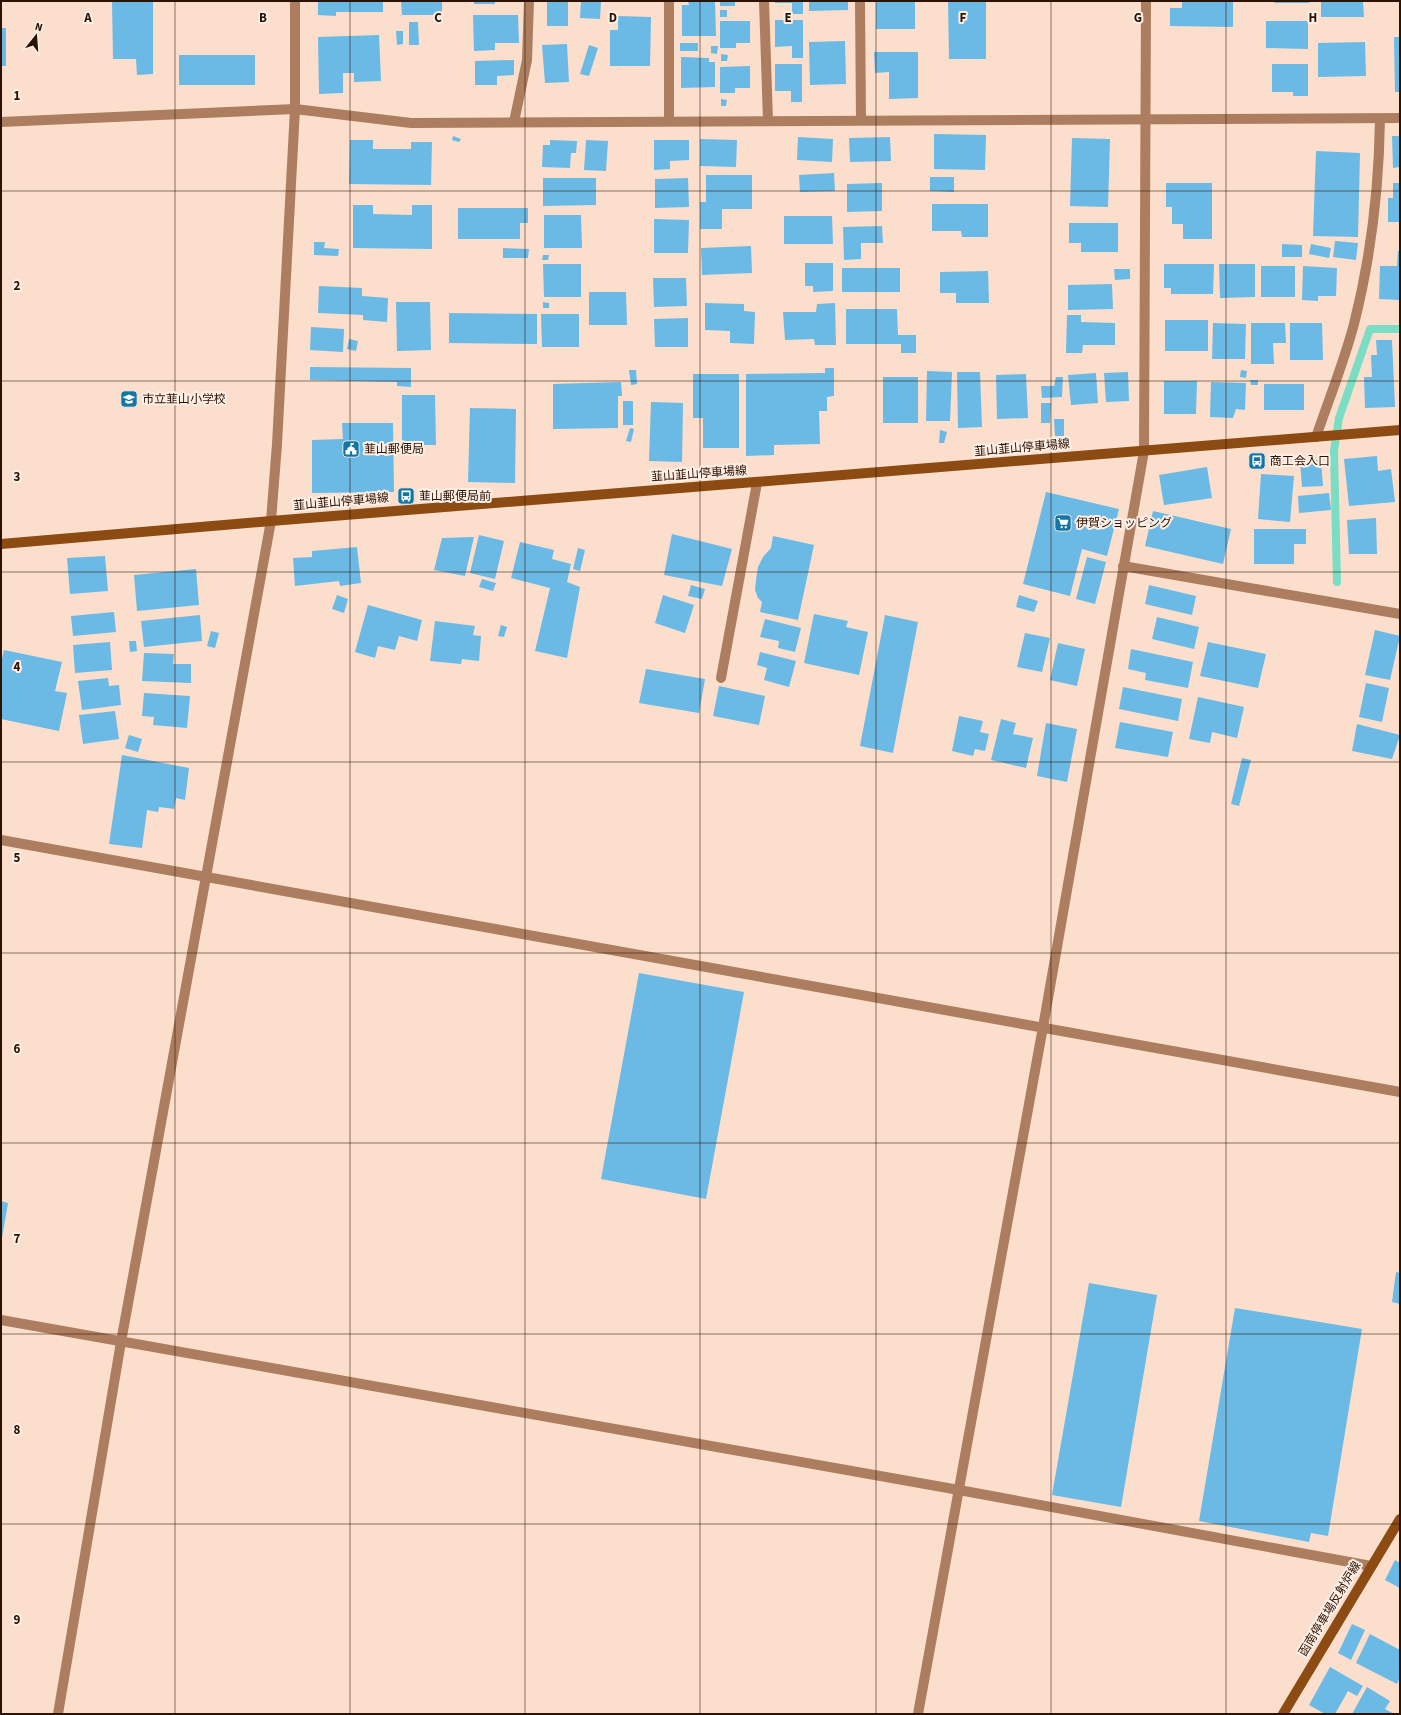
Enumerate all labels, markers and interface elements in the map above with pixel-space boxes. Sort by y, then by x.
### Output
text: A [83,9,92,27]
text: B [259,9,267,27]
text: C [434,9,442,27]
text: D [609,9,617,27]
text: E [784,9,792,27]
text: F [960,9,967,27]
text: G [1134,9,1142,27]
text: H [1309,9,1317,27]
north arrow [16,16,56,56]
text: N [33,19,44,35]
text: 1 [14,87,21,105]
text: 2 [14,277,21,295]
school or university icon: 市立韮山小学校 [119,389,139,409]
place label: 市立韮山小学校 [142,391,226,408]
street label: 韮山韮山停車場線 [973,435,1071,461]
public building icon: 韮山郵便局 [341,439,361,459]
place label: 韮山郵便局 [364,441,424,458]
bus stop icon: 商工会入口 [1247,451,1267,471]
place label: 商工会入口 [1270,453,1330,470]
street label: 韮山韮山停車場線 [651,462,747,486]
text: 3 [14,468,21,486]
bus stop icon: 韮山郵便局前 [396,486,416,506]
place label: 韮山郵便局前 [419,488,491,505]
street label: 韮山韮山停車場線 [292,489,390,515]
supermarket icon: 伊賀ショッピング [1053,513,1073,533]
place label: 伊賀ショッピング [1076,515,1172,532]
text: 4 [14,658,21,676]
text: 5 [14,849,21,867]
text: 6 [14,1040,21,1058]
text: 7 [14,1230,21,1248]
text: 8 [14,1421,21,1439]
street label: 函南停車場反射炉線 [1295,1558,1365,1660]
text: 9 [14,1611,21,1629]

